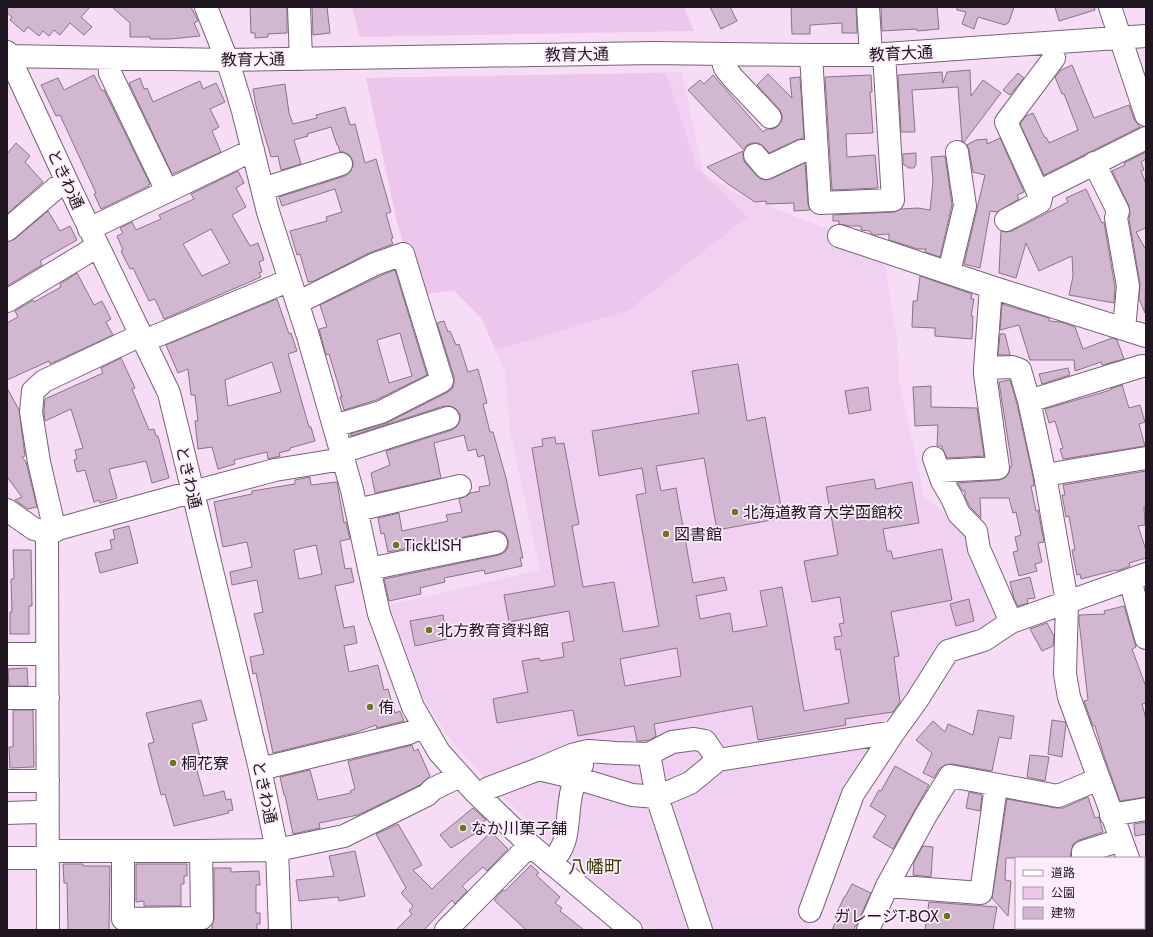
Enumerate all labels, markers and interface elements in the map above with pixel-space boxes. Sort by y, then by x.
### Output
street label: 教育大通 [868,40,934,67]
street label: 教育大通 [545,42,609,67]
street label: 教育大通 [221,47,285,72]
street label: ときわ通 [42,145,89,213]
street label: ときわ通 [170,443,207,511]
place label: 北海道教育大学函館校 [743,501,903,524]
marker: 北海道教育大学函館校 [730,507,740,517]
place label: 図書館 [674,523,722,546]
marker: 図書館 [661,529,671,539]
place label: TickLISH [404,534,462,557]
marker: TickLISH [391,540,401,550]
place label: 北方教育資料館 [437,619,549,642]
marker: 北方教育資料館 [424,625,434,635]
place label: 侑 [378,696,394,719]
marker: 侑 [365,702,375,712]
place label: 桐花寮 [181,752,229,775]
marker: 桐花寮 [168,758,178,768]
street label: ときわ通 [247,758,282,826]
place label: なか川菓子舗 [471,817,567,840]
marker: なか川菓子舗 [458,823,468,833]
district label: 八幡町 [568,854,622,880]
legend [1015,857,1145,929]
text: 道路 [1051,864,1075,882]
text: 公園 [1051,884,1075,902]
text: 建物 [1051,904,1075,922]
place label: ガレージT-BOX [835,905,939,928]
marker: ガレージT-BOX [942,911,952,921]

